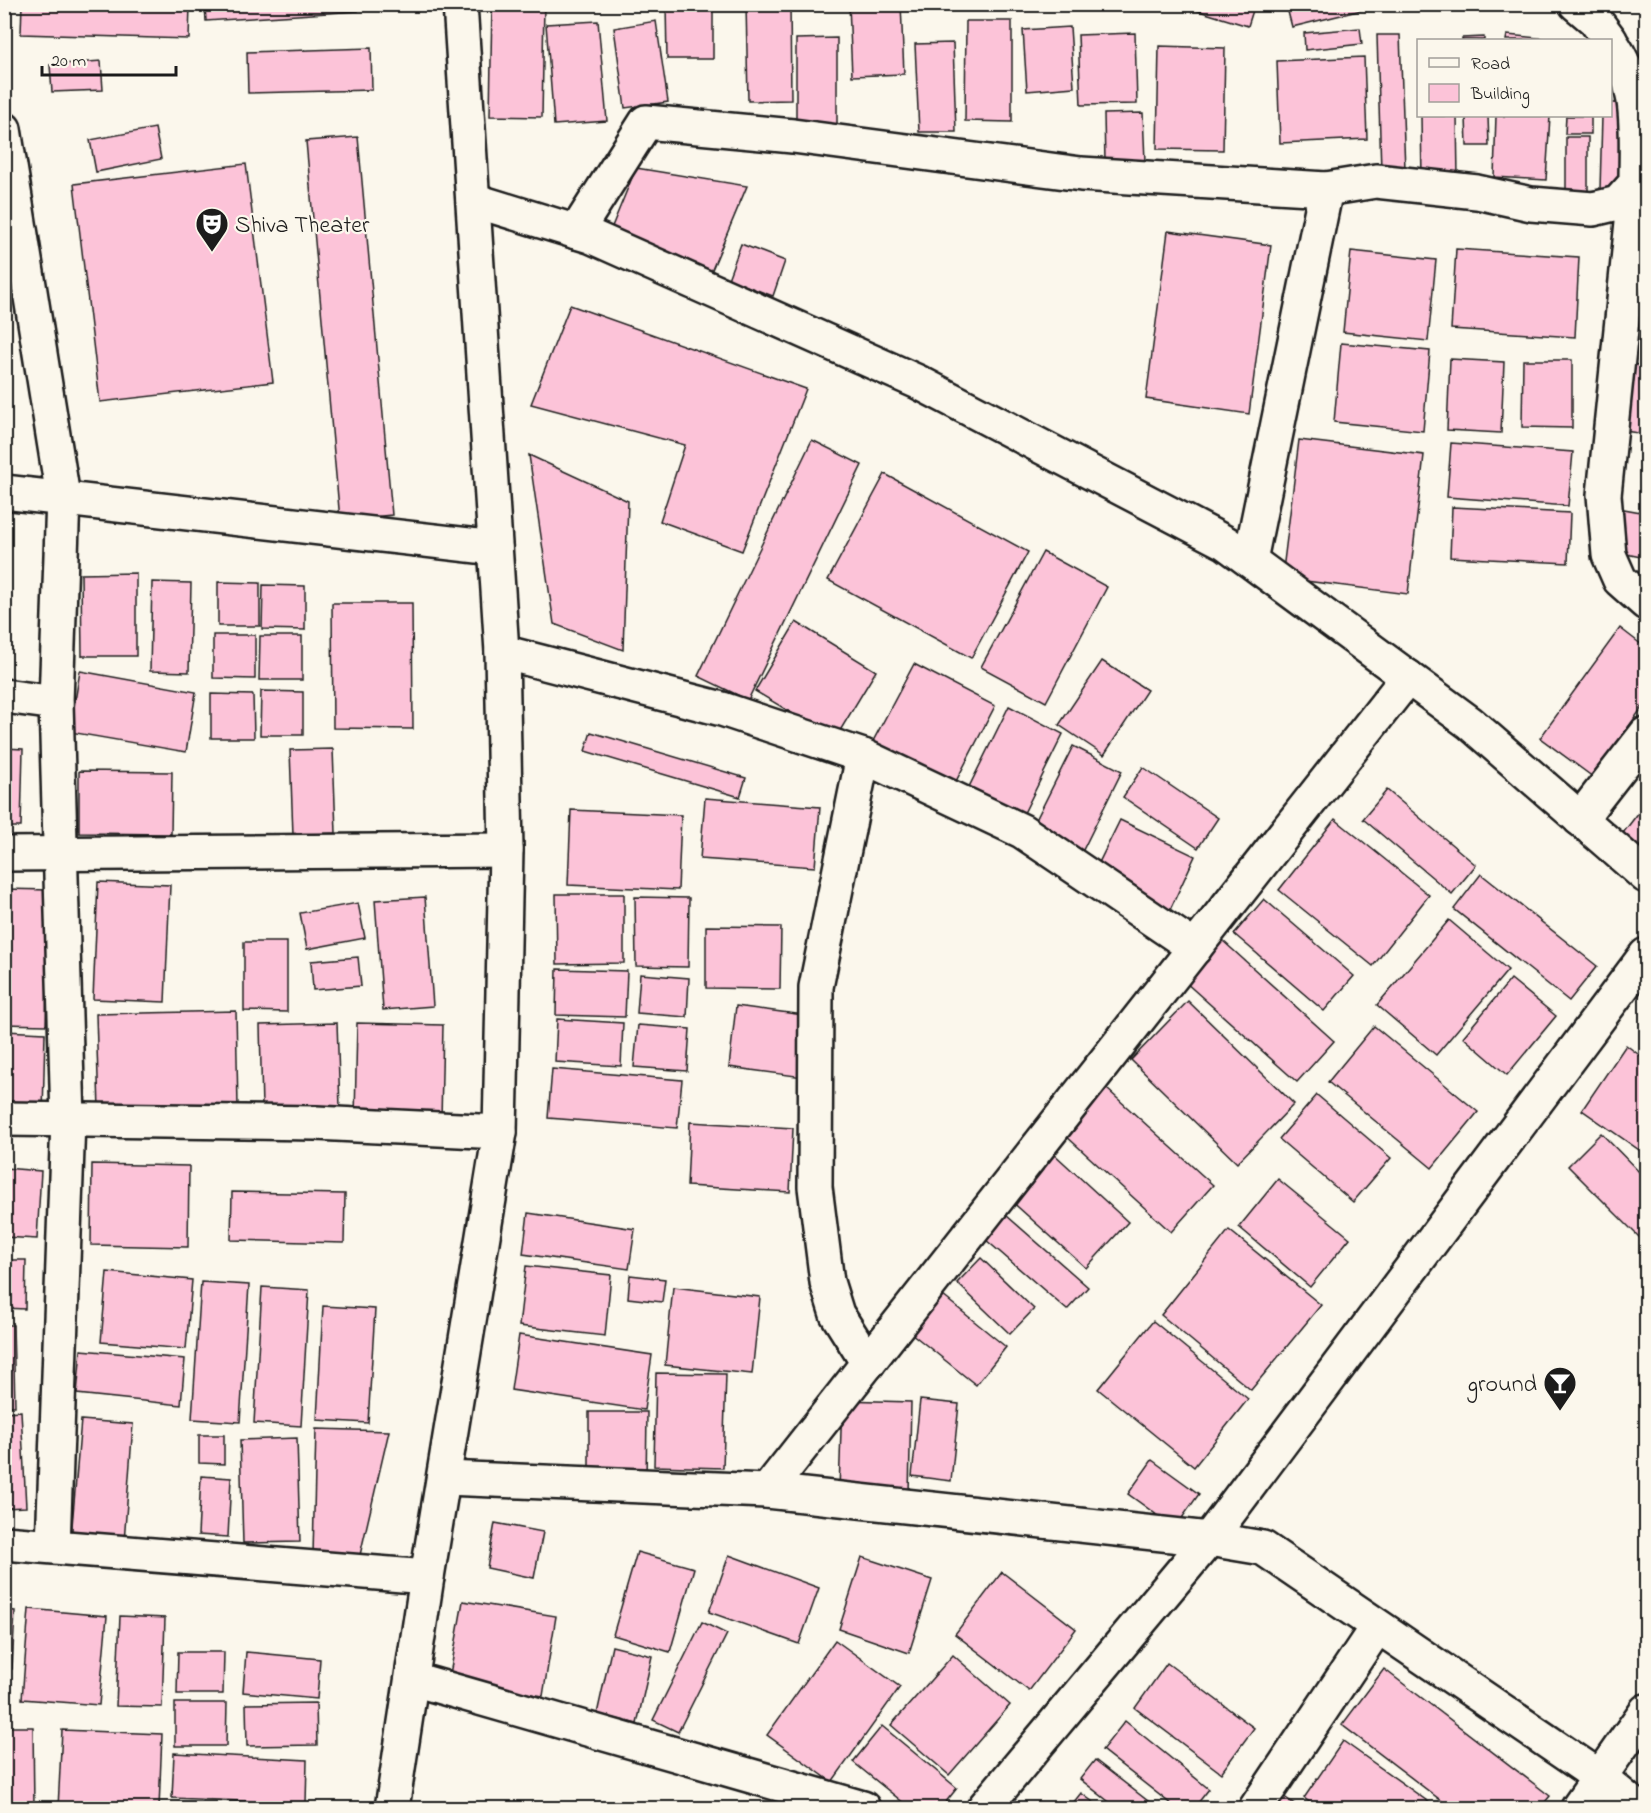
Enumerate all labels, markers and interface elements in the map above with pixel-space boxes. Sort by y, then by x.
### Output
scale bar [42,39,176,77]
legend [1417,39,1612,117]
text: 20 m [51,49,86,75]
text: Road [1471,52,1510,78]
text: Building [1470,82,1530,109]
theatre icon: Shiva Theater [194,206,230,253]
place label: Shiva Theater [235,209,370,244]
bar icon: ground [1542,1365,1578,1412]
place label: ground [1466,1368,1538,1403]

